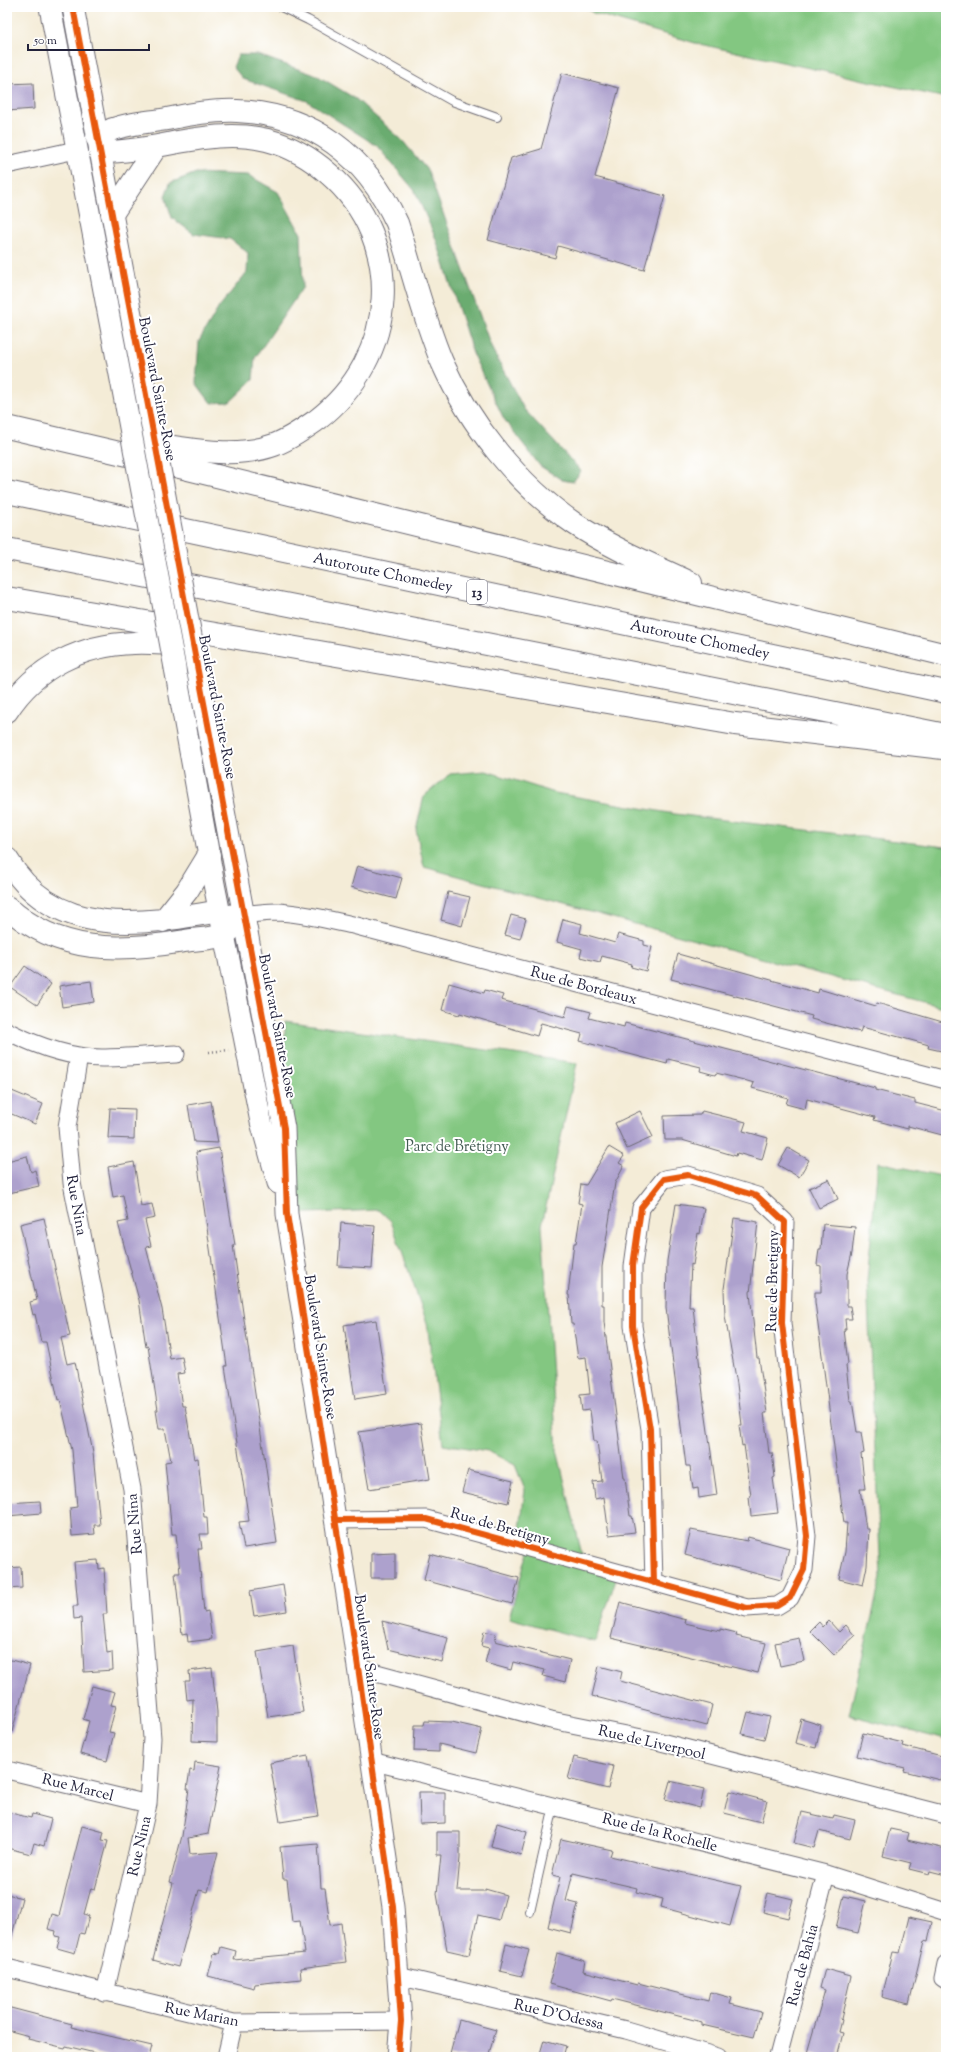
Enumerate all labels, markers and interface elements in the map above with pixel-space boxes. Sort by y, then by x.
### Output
scale bar [28,26,149,52]
text: 50 m [33,32,57,50]
street label: Boulevard Sainte-Rose [132,315,181,463]
street label: Autoroute Chomedey [311,548,455,599]
road number: 13 [467,580,487,604]
street label: Autoroute Chomedey [628,615,772,666]
street label: Boulevard Sainte-Rose [192,633,241,781]
street label: Boulevard Sainte-Rose [252,952,301,1100]
street label: Rue de Bordeaux [528,962,639,1011]
park label: Parc de Brétigny [405,1137,509,1158]
street label: Rue Nina [60,1173,91,1237]
street label: Rue de Bretigny [762,1229,785,1332]
street label: Boulevard Sainte-Rose [298,1273,341,1421]
street label: Rue Nina [122,1492,149,1555]
street label: Rue de Bretigny [448,1503,552,1552]
street label: Boulevard Sainte-Rose [348,1593,389,1741]
street label: Rue de Liverpool [596,1721,708,1766]
street label: Rue Marcel [40,1769,116,1807]
street label: Rue de la Rochelle [600,1809,719,1858]
street label: Rue Nina [123,1814,158,1878]
street label: Rue de Bahia [782,1922,824,2009]
street label: Rue D'Odessa [512,1995,606,2036]
street label: Rue Marian [163,1998,241,2033]

